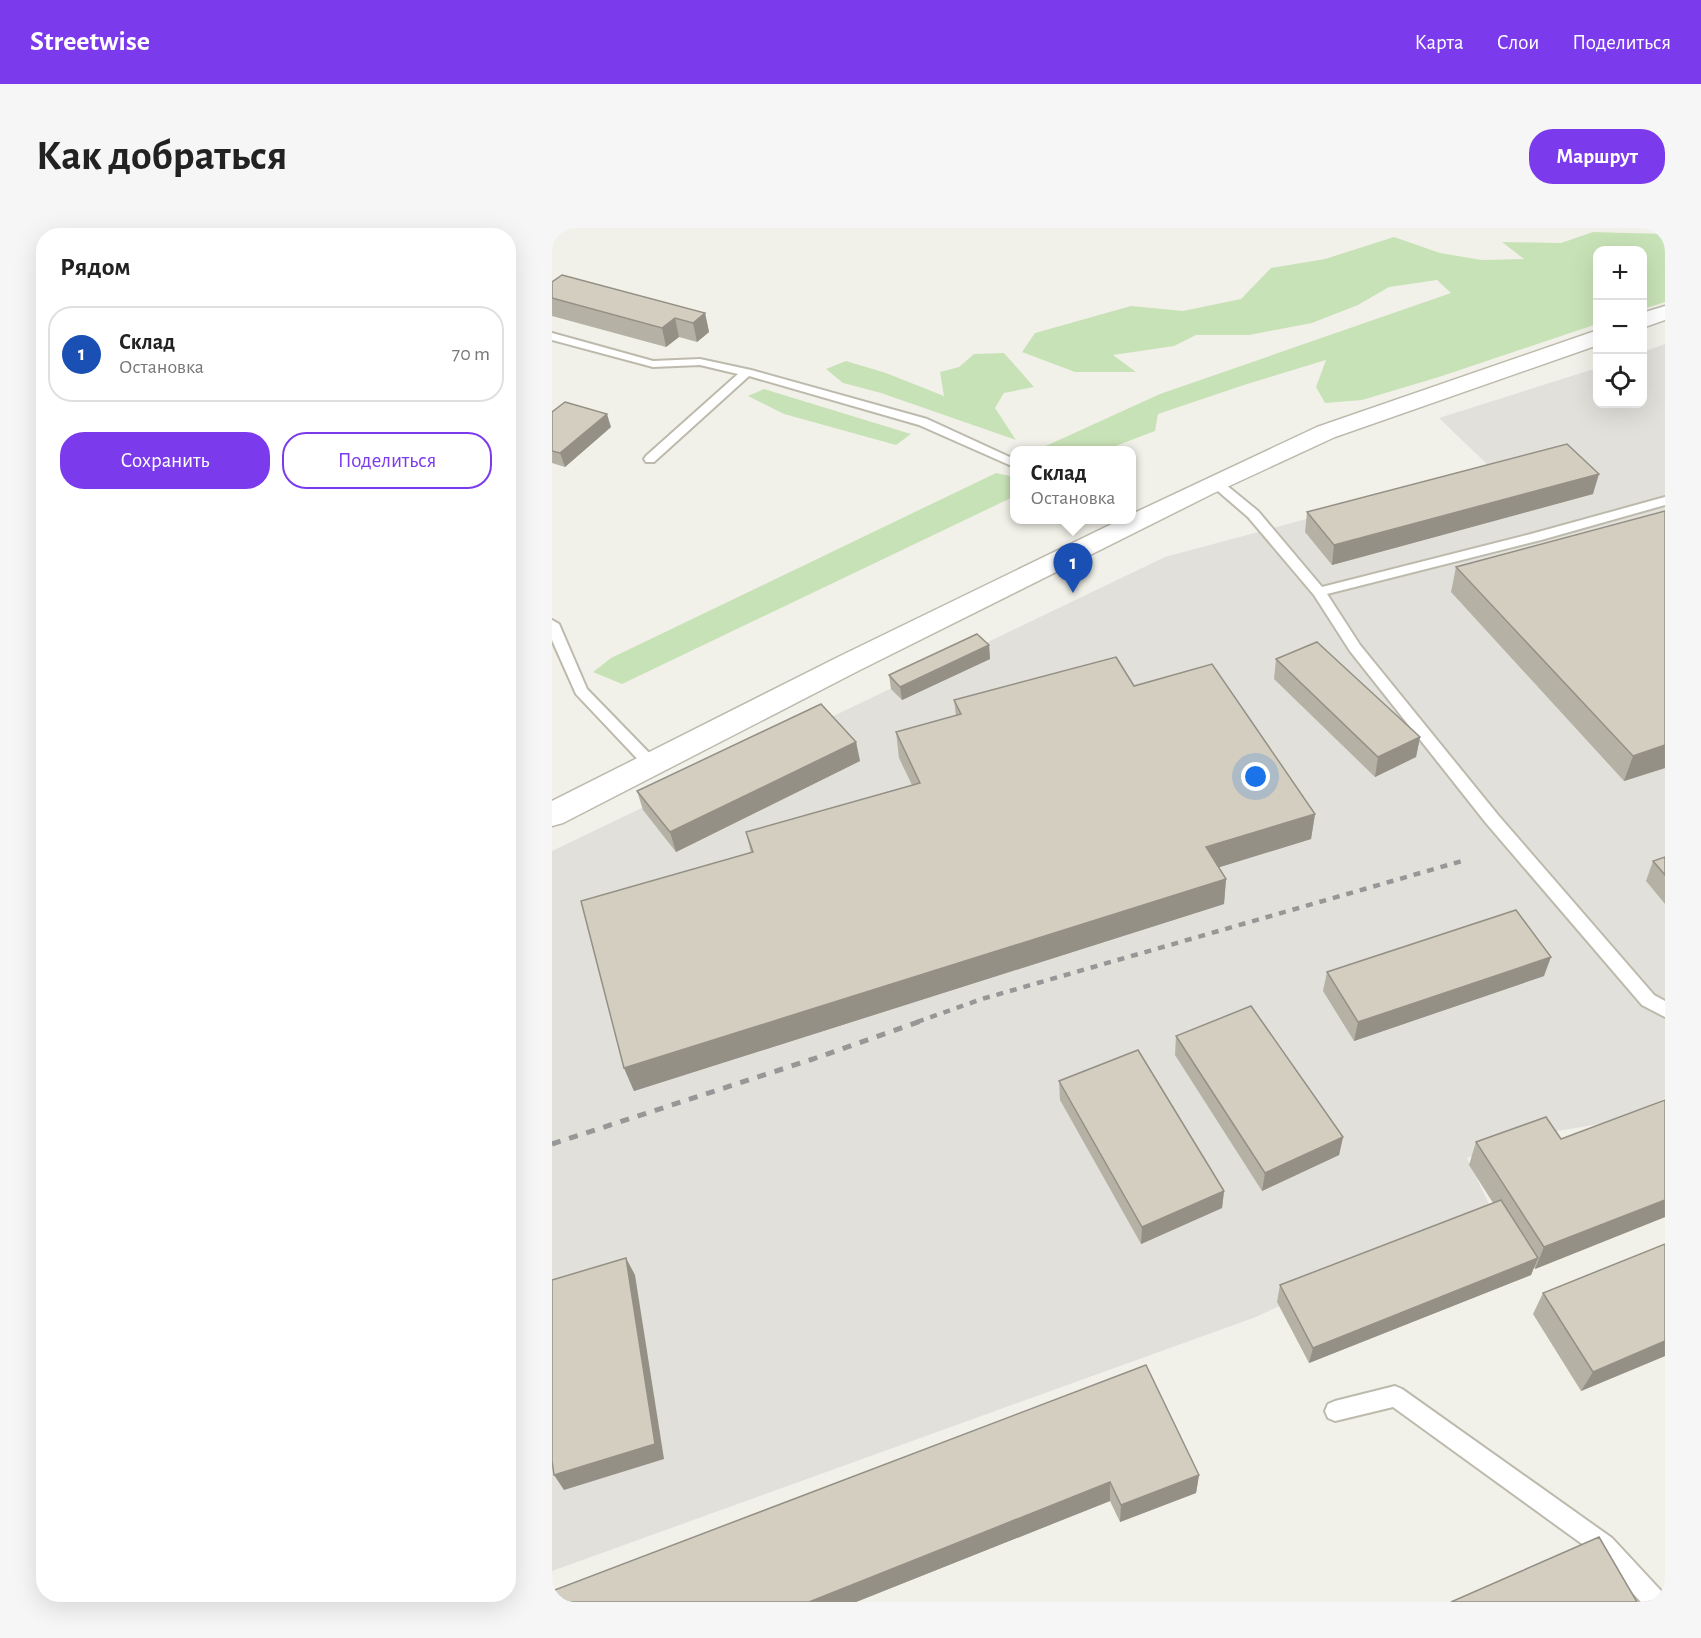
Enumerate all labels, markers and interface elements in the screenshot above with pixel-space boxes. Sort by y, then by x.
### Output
text: Streetwise [30,28,150,56]
text: Карта [1414,32,1464,53]
text: Слои [1497,32,1539,53]
text: Поделиться [1572,32,1671,53]
button: Маршрут [1529,129,1665,184]
text: Как добраться [36,135,287,177]
map controls [1593,246,1647,408]
button: + [1593,246,1647,300]
text: Рядом [60,254,131,280]
button: − [1593,300,1647,354]
text: Склад [119,331,175,353]
text: 1 [78,344,85,364]
text: 70 m [452,344,490,364]
button: locate [1593,354,1647,408]
text: Остановка [119,357,204,377]
button: Сохранить [60,432,270,489]
button: Поделиться [282,432,492,489]
popup [1010,446,1136,524]
text: Склад [1031,462,1087,484]
text: Остановка [1031,488,1115,508]
pin: 1 [1054,544,1092,593]
your location [1241,762,1270,791]

